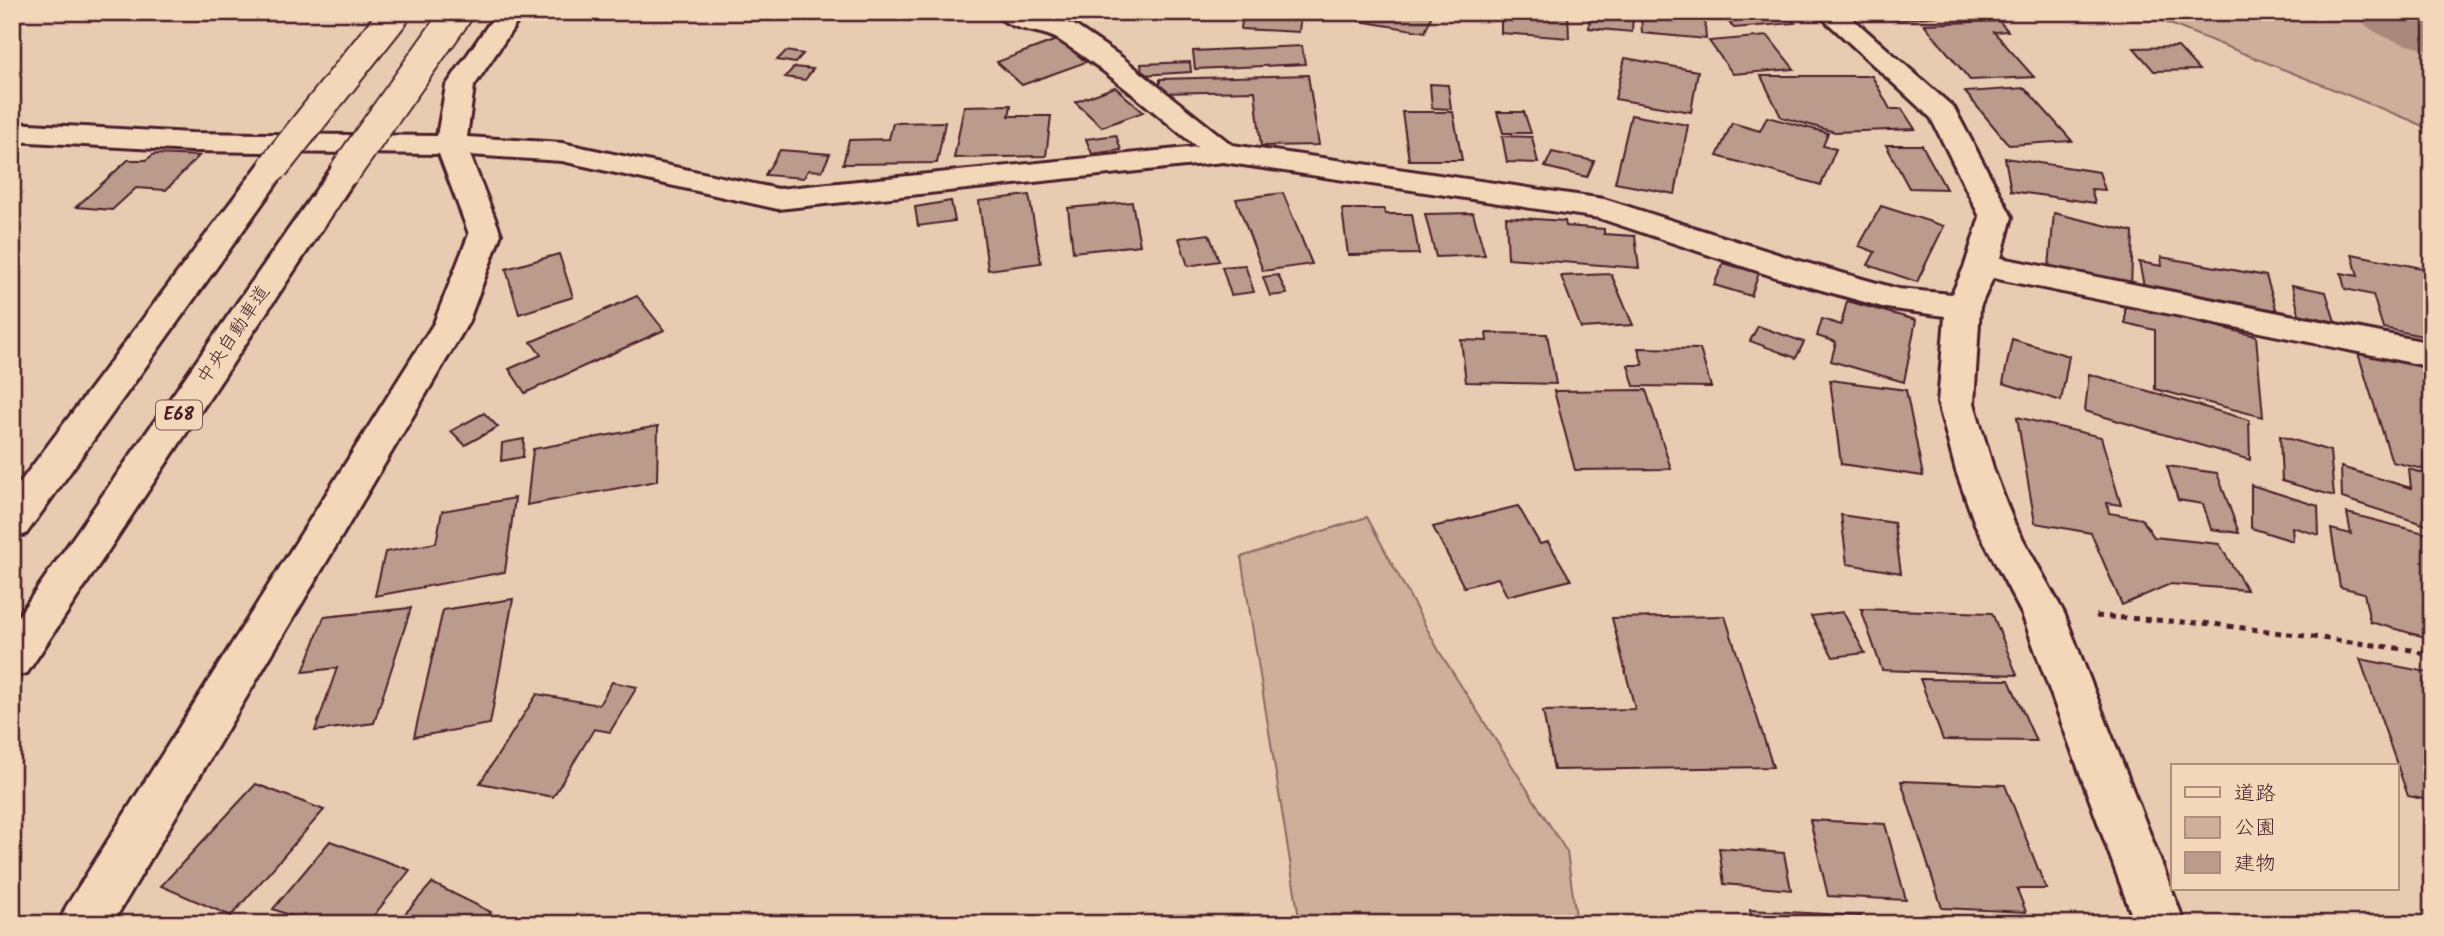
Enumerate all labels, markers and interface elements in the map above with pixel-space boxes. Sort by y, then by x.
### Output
street label: 中央自動車道 [190,279,278,391]
road number: E68 [156,400,202,430]
legend [2171,764,2398,890]
text: 道路 [2234,778,2276,811]
text: 公園 [2234,812,2276,845]
text: 建物 [2234,848,2276,881]

